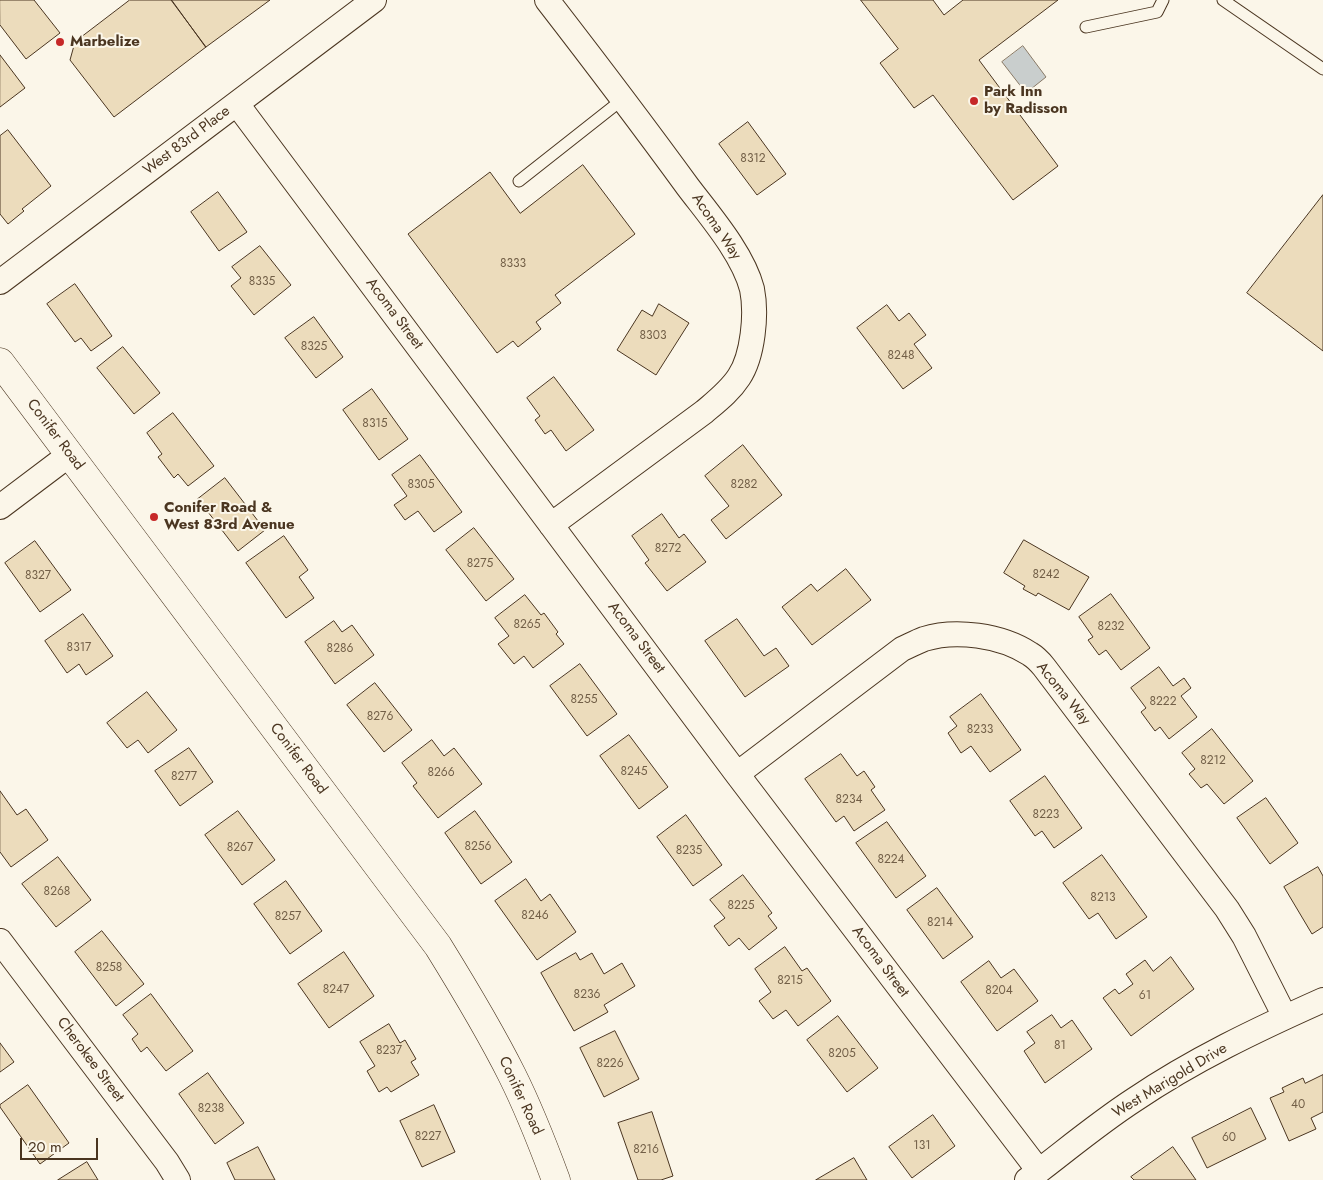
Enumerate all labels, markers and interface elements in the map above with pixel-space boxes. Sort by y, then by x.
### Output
place label: Marbelize [70,33,140,51]
marker: Marbelize [54,36,66,48]
place label: Park Inn by Radisson [984,83,1068,118]
marker: Park Inn by Radisson [968,95,980,107]
street label: West 83rd Place [140,103,234,179]
house number: 8312 [740,152,766,166]
street label: Acoma Way [687,191,745,263]
house number: 8333 [500,257,526,271]
house number: 8335 [249,275,275,289]
street label: Acoma Street [361,275,427,353]
house number: 8303 [640,329,666,343]
house number: 8325 [301,340,327,354]
house number: 8248 [888,349,914,363]
street label: Conifer Road [22,396,88,474]
house number: 8315 [362,417,388,431]
house number: 8305 [407,478,435,492]
house number: 8282 [731,478,757,492]
place label: Conifer Road & West 83rd Avenue [164,499,295,534]
marker: Conifer Road & West 83rd Avenue [148,511,160,523]
house number: 8272 [655,542,681,556]
house number: 8275 [467,557,493,571]
house number: 8242 [1032,568,1060,582]
house number: 8327 [25,569,51,583]
street label: Acoma Street [603,599,669,677]
house number: 8265 [513,618,541,632]
house number: 8232 [1098,620,1124,634]
house number: 8317 [67,641,91,655]
house number: 8286 [327,642,353,656]
street label: Acoma Way [1032,659,1094,729]
house number: 8255 [571,693,597,707]
house number: 8222 [1149,695,1177,709]
house number: 8276 [367,710,393,724]
street label: Conifer Road [265,720,331,798]
house number: 8233 [967,723,993,737]
house number: 8212 [1200,754,1226,768]
house number: 8245 [620,765,648,779]
house number: 8266 [427,766,455,780]
house number: 8277 [171,770,197,784]
house number: 8234 [836,793,862,807]
house number: 8223 [1033,808,1059,822]
house number: 8256 [464,840,492,854]
house number: 8267 [227,841,253,855]
house number: 8235 [676,844,702,858]
house number: 8224 [877,853,905,867]
house number: 8268 [44,885,70,899]
house number: 8213 [1090,891,1116,905]
house number: 8225 [728,899,754,913]
house number: 8246 [521,909,549,923]
house number: 8257 [275,910,301,924]
house number: 8214 [927,916,953,930]
street label: Acoma Street [847,923,913,1001]
house number: 8258 [96,961,122,975]
house number: 8215 [777,974,803,988]
house number: 8247 [323,983,349,997]
house number: 8204 [985,984,1013,998]
house number: 8236 [574,988,600,1002]
house number: 61 [1139,989,1151,1003]
street label: Cherokee Street [52,1014,128,1106]
house number: 81 [1054,1039,1066,1053]
street label: West Marigold Drive [1109,1040,1231,1122]
house number: 8237 [376,1044,402,1058]
house number: 8205 [828,1047,856,1061]
street label: Conifer Road [494,1054,546,1138]
house number: 8226 [596,1057,624,1071]
house number: 40 [1291,1098,1305,1112]
house number: 8238 [198,1102,224,1116]
scale bar [22,1128,100,1160]
house number: 8227 [415,1130,441,1144]
house number: 60 [1222,1131,1236,1145]
text: 20 m [28,1136,62,1158]
house number: 131 [913,1139,931,1153]
house number: 8216 [633,1143,659,1157]

